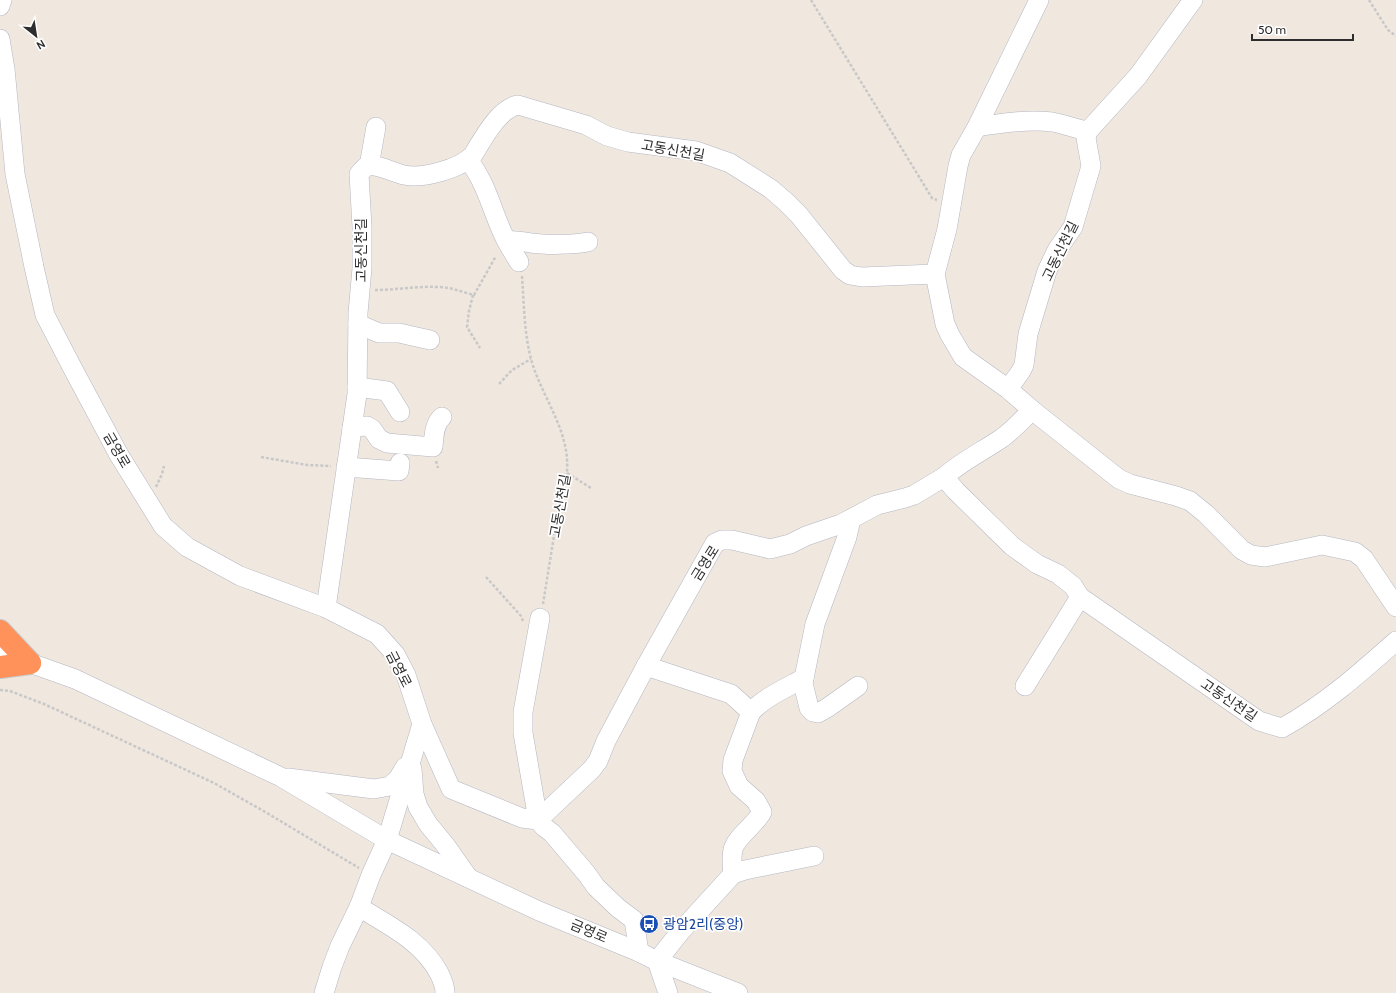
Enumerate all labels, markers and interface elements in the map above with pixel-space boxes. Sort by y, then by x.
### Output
north arrow [16,16,56,56]
scale bar [1252,16,1353,42]
text: 50 m [1258,22,1286,37]
text: N [34,37,48,53]
street label: 고동신천길 [640,136,706,164]
street label: 고동신천길 [352,218,370,282]
street label: 고동신천길 [1038,218,1082,284]
street label: 금영로 [100,429,135,471]
street label: 고동신천길 [546,473,574,539]
street label: 금영로 [687,542,723,584]
street label: 금영로 [382,648,416,690]
street label: 고동신천길 [1197,675,1261,725]
bus stop icon: 광암2리(중앙) [638,913,660,935]
street label: 금영로 [568,915,610,947]
place label: 광암2리(중앙) [663,915,744,933]

